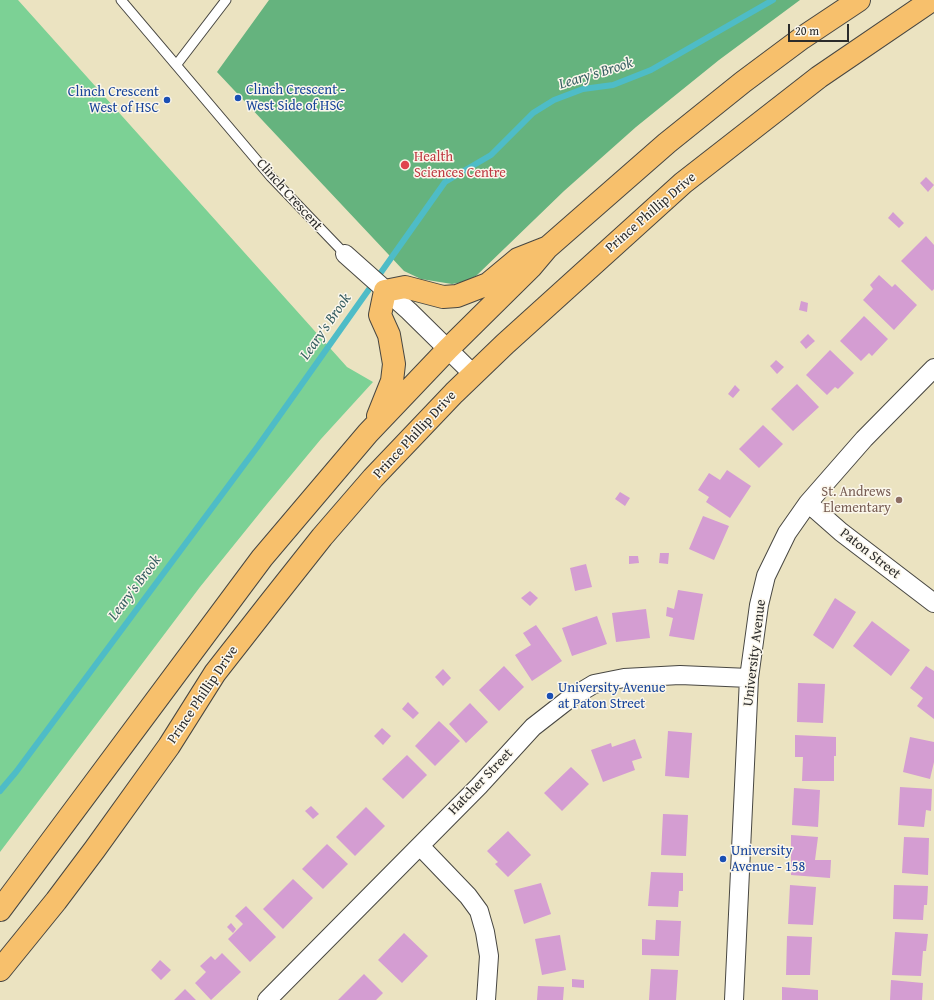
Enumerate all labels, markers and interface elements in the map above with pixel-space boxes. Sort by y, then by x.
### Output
scale bar [790,16,851,42]
text: 20 m [795,22,819,39]
water label: Leary's Brook [557,54,635,94]
place label: Clinch Crescent - West Side of HSC [246,82,345,114]
place label: Clinch Crescent West of HSC [68,84,159,116]
marker: Clinch Crescent - West Side of HSC [233,93,243,103]
marker: Clinch Crescent West of HSC [162,95,172,105]
place label: Health Sciences Centre [414,149,506,182]
street label: Clinch Crescent [252,156,326,234]
marker: Health Sciences Centre [399,159,411,171]
street label: Prince Phillip Drive [602,169,700,257]
water label: Leary's Brook [297,290,355,364]
street label: Prince Phillip Drive [370,388,460,482]
place label: St. Andrews Elementary [821,484,891,516]
marker: St. Andrews Elementary [894,495,904,505]
street label: Paton Street [836,525,904,583]
water label: Leary's Brook [105,552,165,624]
street label: University Avenue [740,599,770,707]
street label: Prince Phillip Drive [164,643,242,747]
place label: University Avenue at Paton Street [558,680,665,712]
marker: University Avenue at Paton Street [545,691,555,701]
street label: Hatcher Street [445,745,517,819]
place label: University Avenue - 158 [731,843,805,876]
marker: University Avenue - 158 [718,854,728,864]

